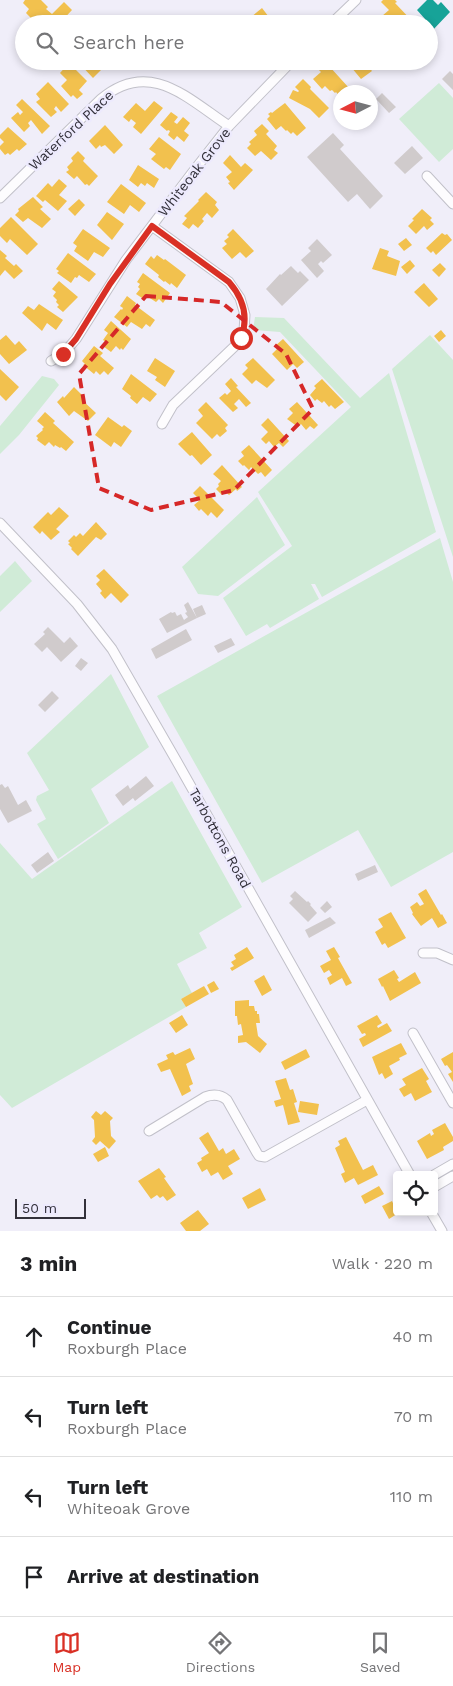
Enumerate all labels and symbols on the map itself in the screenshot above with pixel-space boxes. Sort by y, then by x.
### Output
north arrow [333,85,378,130]
street label: Waterford Place [25,87,117,173]
street label: Whiteoak Grove [154,125,234,219]
route start [230,327,253,350]
route end [52,343,75,366]
street label: Tarbottons Road [186,785,254,891]
scale bar [15,1196,86,1219]

